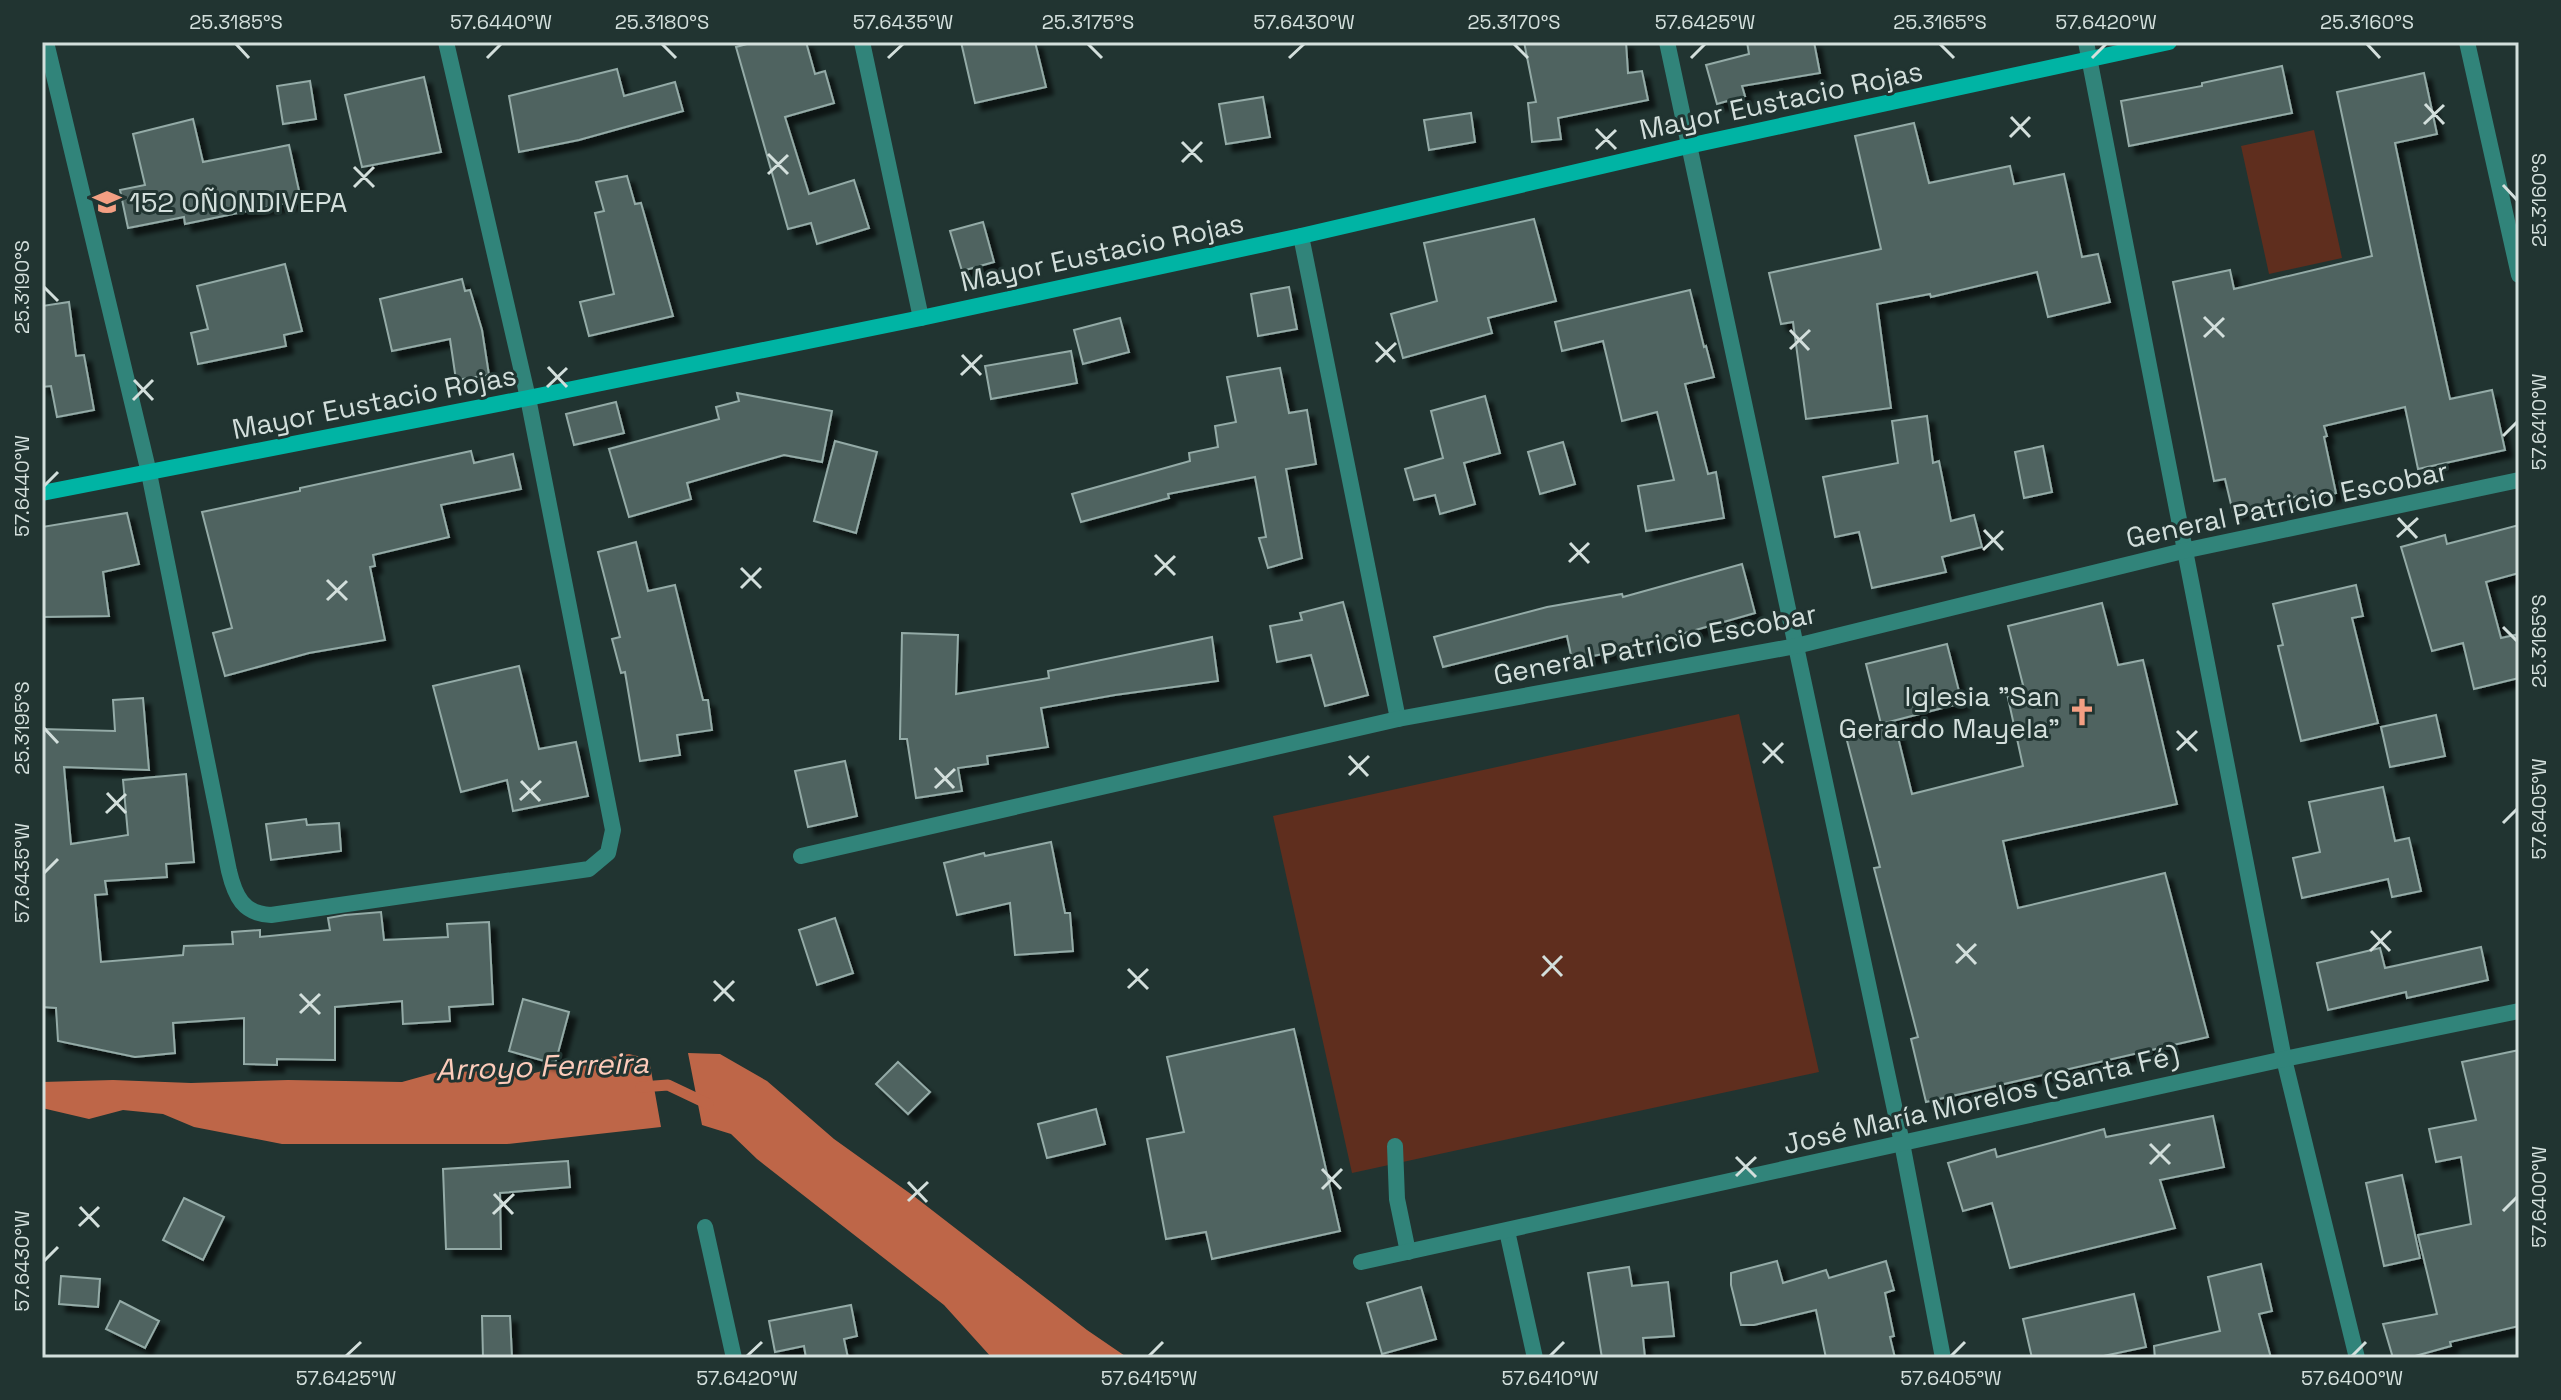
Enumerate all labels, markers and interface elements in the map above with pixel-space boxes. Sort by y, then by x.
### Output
text: 25.3185°S [189,9,283,35]
text: 57.6440°W [450,9,552,35]
text: 25.3180°S [615,9,709,35]
text: 57.6435°W [853,9,953,35]
text: 25.3175°S [1042,9,1134,35]
text: 57.6430°W [1253,9,1355,35]
text: 25.3170°S [1467,9,1561,35]
text: 57.6425°W [1655,9,1755,35]
text: 25.3165°S [1893,9,1987,35]
text: 57.6420°W [2055,9,2157,35]
text: 25.3160°S [2320,9,2414,35]
street label: Mayor Eustacio Rojas [1636,52,1926,148]
text: 25.3160°S [2526,153,2552,247]
place label: 152 OÑONDIVEPA [129,184,347,220]
school or university icon: 152 OÑONDIVEPA [92,187,122,217]
street label: Mayor Eustacio Rojas [957,204,1247,300]
text: 25.3190°S [9,240,35,334]
street label: Mayor Eustacio Rojas [229,357,519,447]
text: 57.6410°W [2526,373,2552,471]
text: 57.6440°W [9,435,35,537]
street label: General Patricio Escobar [2123,452,2451,556]
text: 25.3165°S [2526,594,2552,688]
street label: General Patricio Escobar [1490,595,1820,693]
place label: Iglesia "San Gerardo Mayela" [1838,678,2060,746]
text: 25.3195°S [9,681,35,775]
church icon: Iglesia "San Gerardo Mayela" [2067,697,2097,727]
text: 57.6405°W [2526,758,2552,860]
text: 57.6435°W [9,823,35,923]
street label: José María Morelos (Santa Fé) [1779,1036,2183,1162]
water label: Arroyo Ferreira [435,1043,650,1089]
text: 57.6400°W [2526,1146,2552,1248]
text: 57.6430°W [9,1210,35,1312]
text: 57.6425°W [296,1365,396,1391]
text: 57.6420°W [696,1365,798,1391]
text: 57.6415°W [1101,1365,1197,1391]
text: 57.6410°W [1501,1365,1599,1391]
text: 57.6405°W [1900,1365,2002,1391]
text: 57.6400°W [2301,1365,2403,1391]

